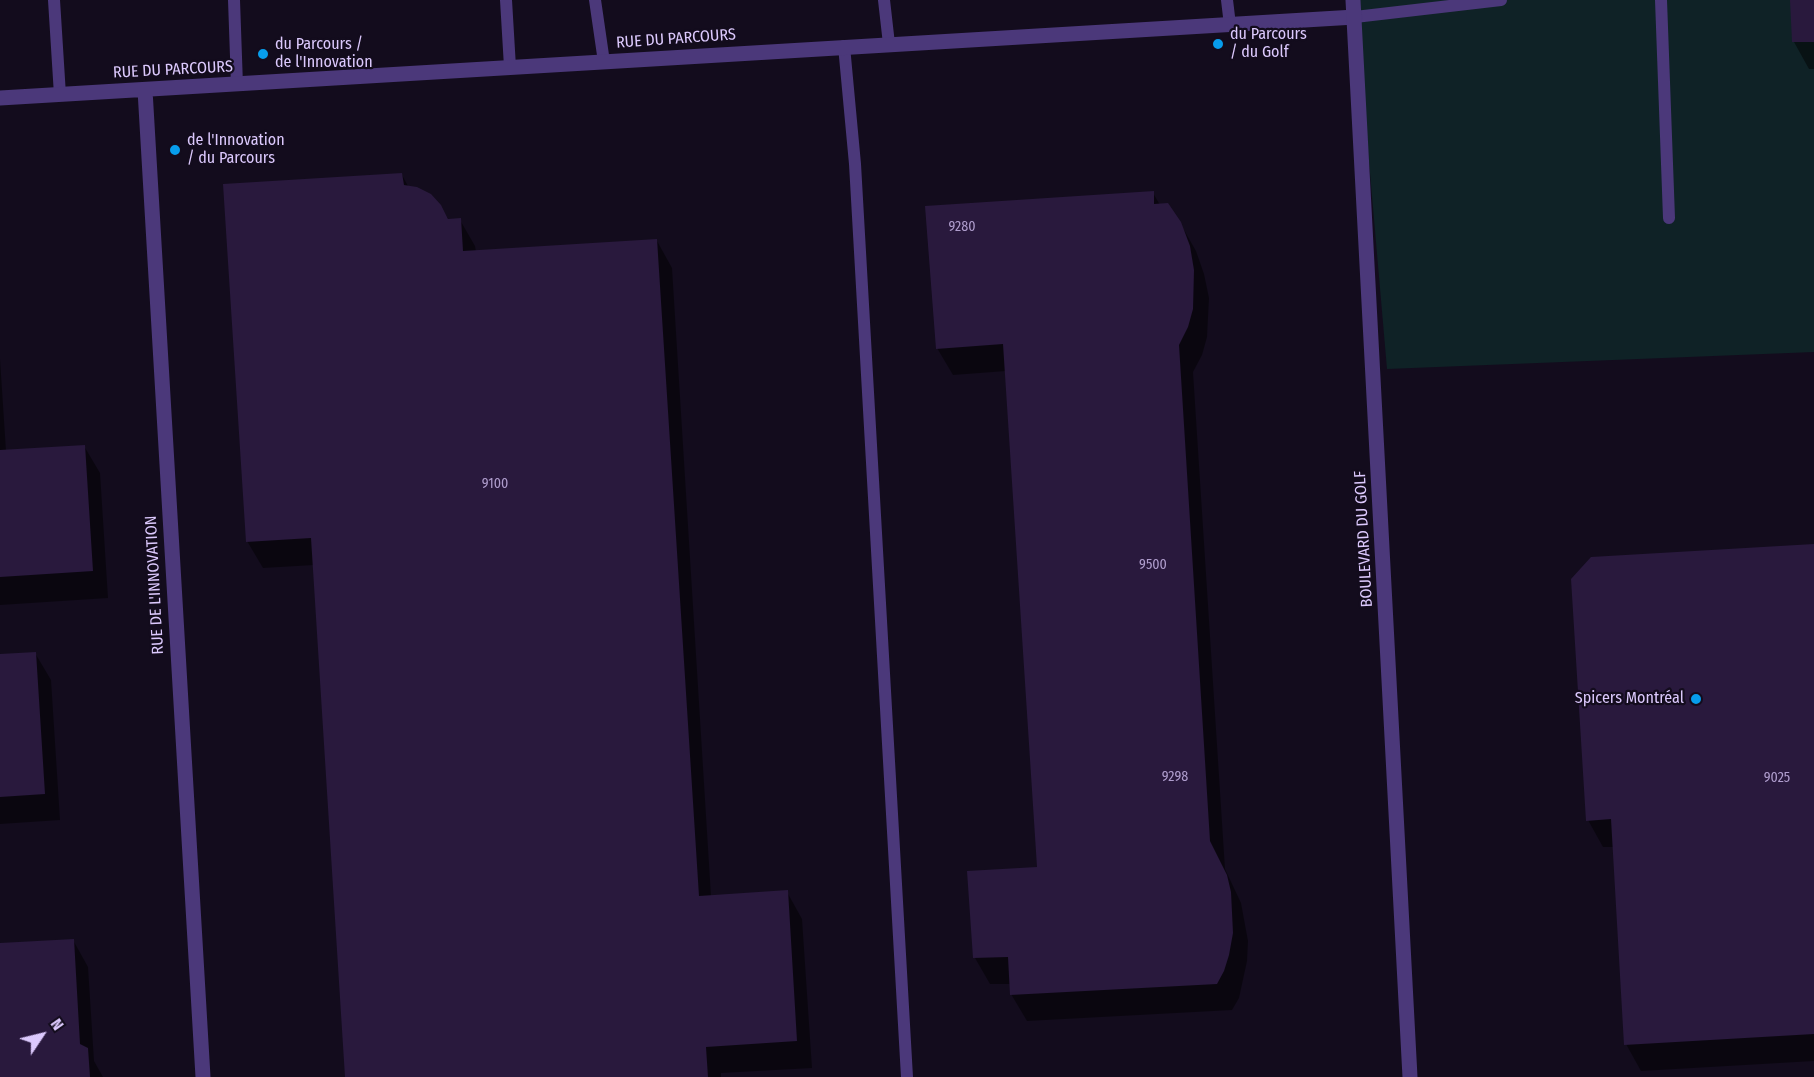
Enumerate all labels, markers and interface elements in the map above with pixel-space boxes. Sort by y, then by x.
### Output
street label: RUE DU PARCOURS [616,25,736,53]
place label: du Parcours / du Golf [1230,25,1307,63]
place label: du Parcours / de l'Innovation [275,35,373,73]
marker: du Parcours / du Golf [1211,37,1225,51]
marker: du Parcours / de l'Innovation [256,47,270,61]
street label: RUE DU PARCOURS [113,57,233,83]
place label: de l'Innovation / du Parcours [187,131,285,169]
marker: de l'Innovation / du Parcours [168,143,182,157]
house number: 9280 [948,219,976,235]
street label: BOULEVARD DU GOLF [1351,470,1377,608]
house number: 9100 [482,476,508,492]
street label: RUE DE L'INNOVATION [142,515,168,655]
house number: 9500 [1139,557,1167,573]
place label: Spicers Montréal [1575,689,1684,709]
marker: Spicers Montréal [1689,692,1703,706]
house number: 9298 [1162,769,1188,785]
house number: 9025 [1764,770,1790,786]
north arrow [12,1005,72,1065]
text: N [47,1015,68,1034]

